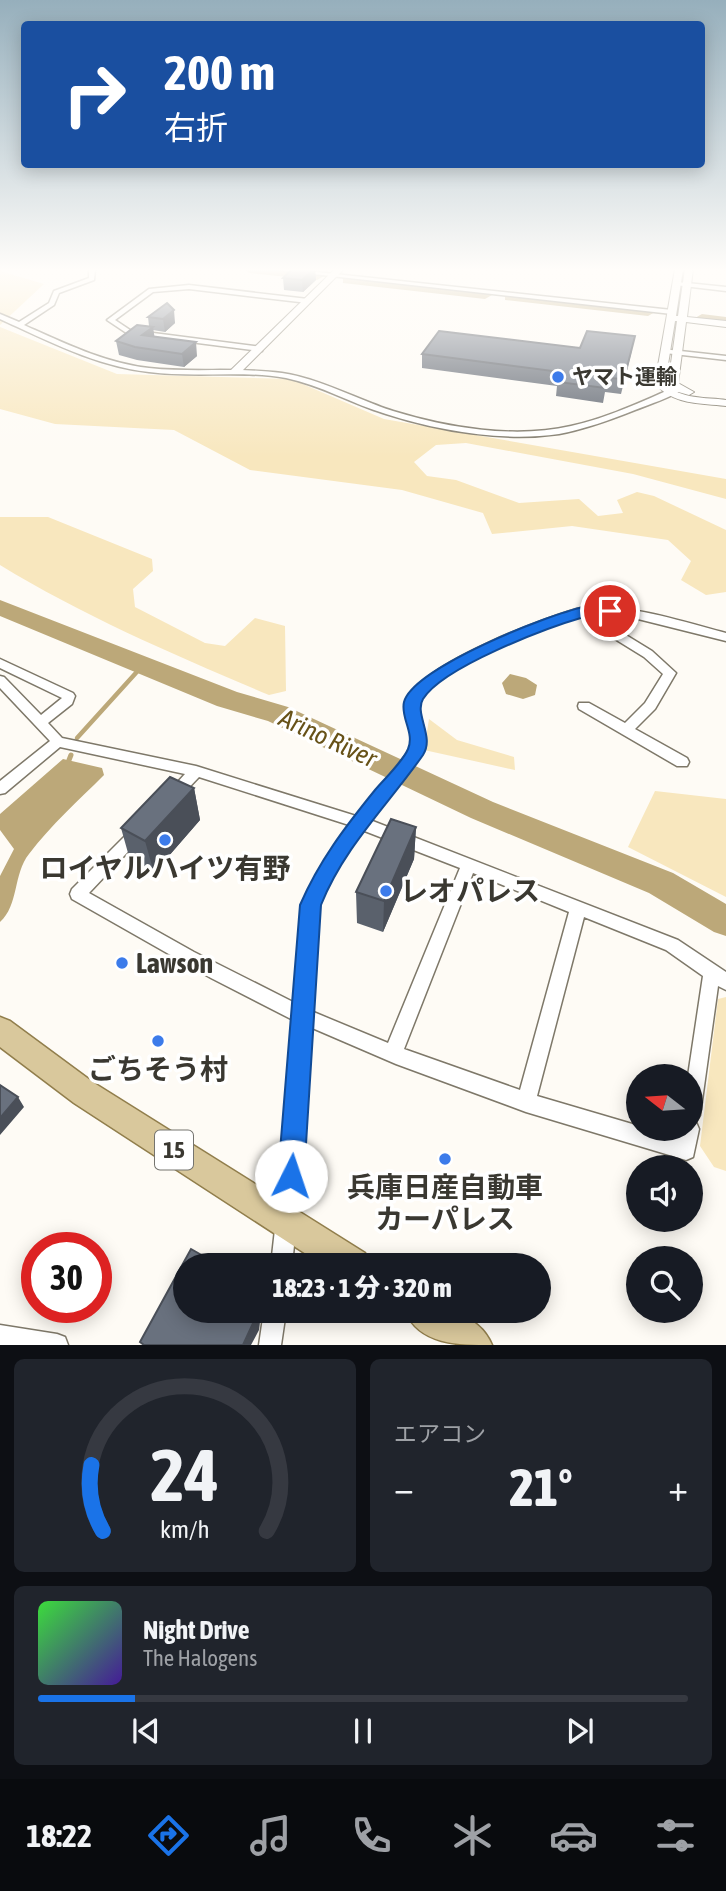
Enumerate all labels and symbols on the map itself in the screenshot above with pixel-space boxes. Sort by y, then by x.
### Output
place label: ヤマト運輸 [572,364,677,388]
marker: ヤマト運輸 [550,369,566,385]
pin [580,581,640,641]
water label: Arino River [274,702,383,774]
marker: ロイヤルハイツ有野 [157,832,173,848]
place label: ロイヤルハイツ有野 [40,852,290,884]
place label: レオパレス [400,875,540,907]
marker: レオパレス [378,883,394,899]
place label: Lawson [136,947,213,979]
marker: Lawson [114,955,130,971]
marker: ごちそう村 [150,1033,166,1049]
place label: ごちそう村 [88,1053,228,1085]
north arrow [626,1064,704,1141]
road number: 15 [155,1130,193,1170]
position arrow [254,1139,328,1213]
marker: 兵庫日産自動車 カーパレス [437,1151,453,1167]
place label: 兵庫日産自動車 カーパレス [347,1171,543,1235]
speed limit sign: 30 [21,1232,112,1323]

